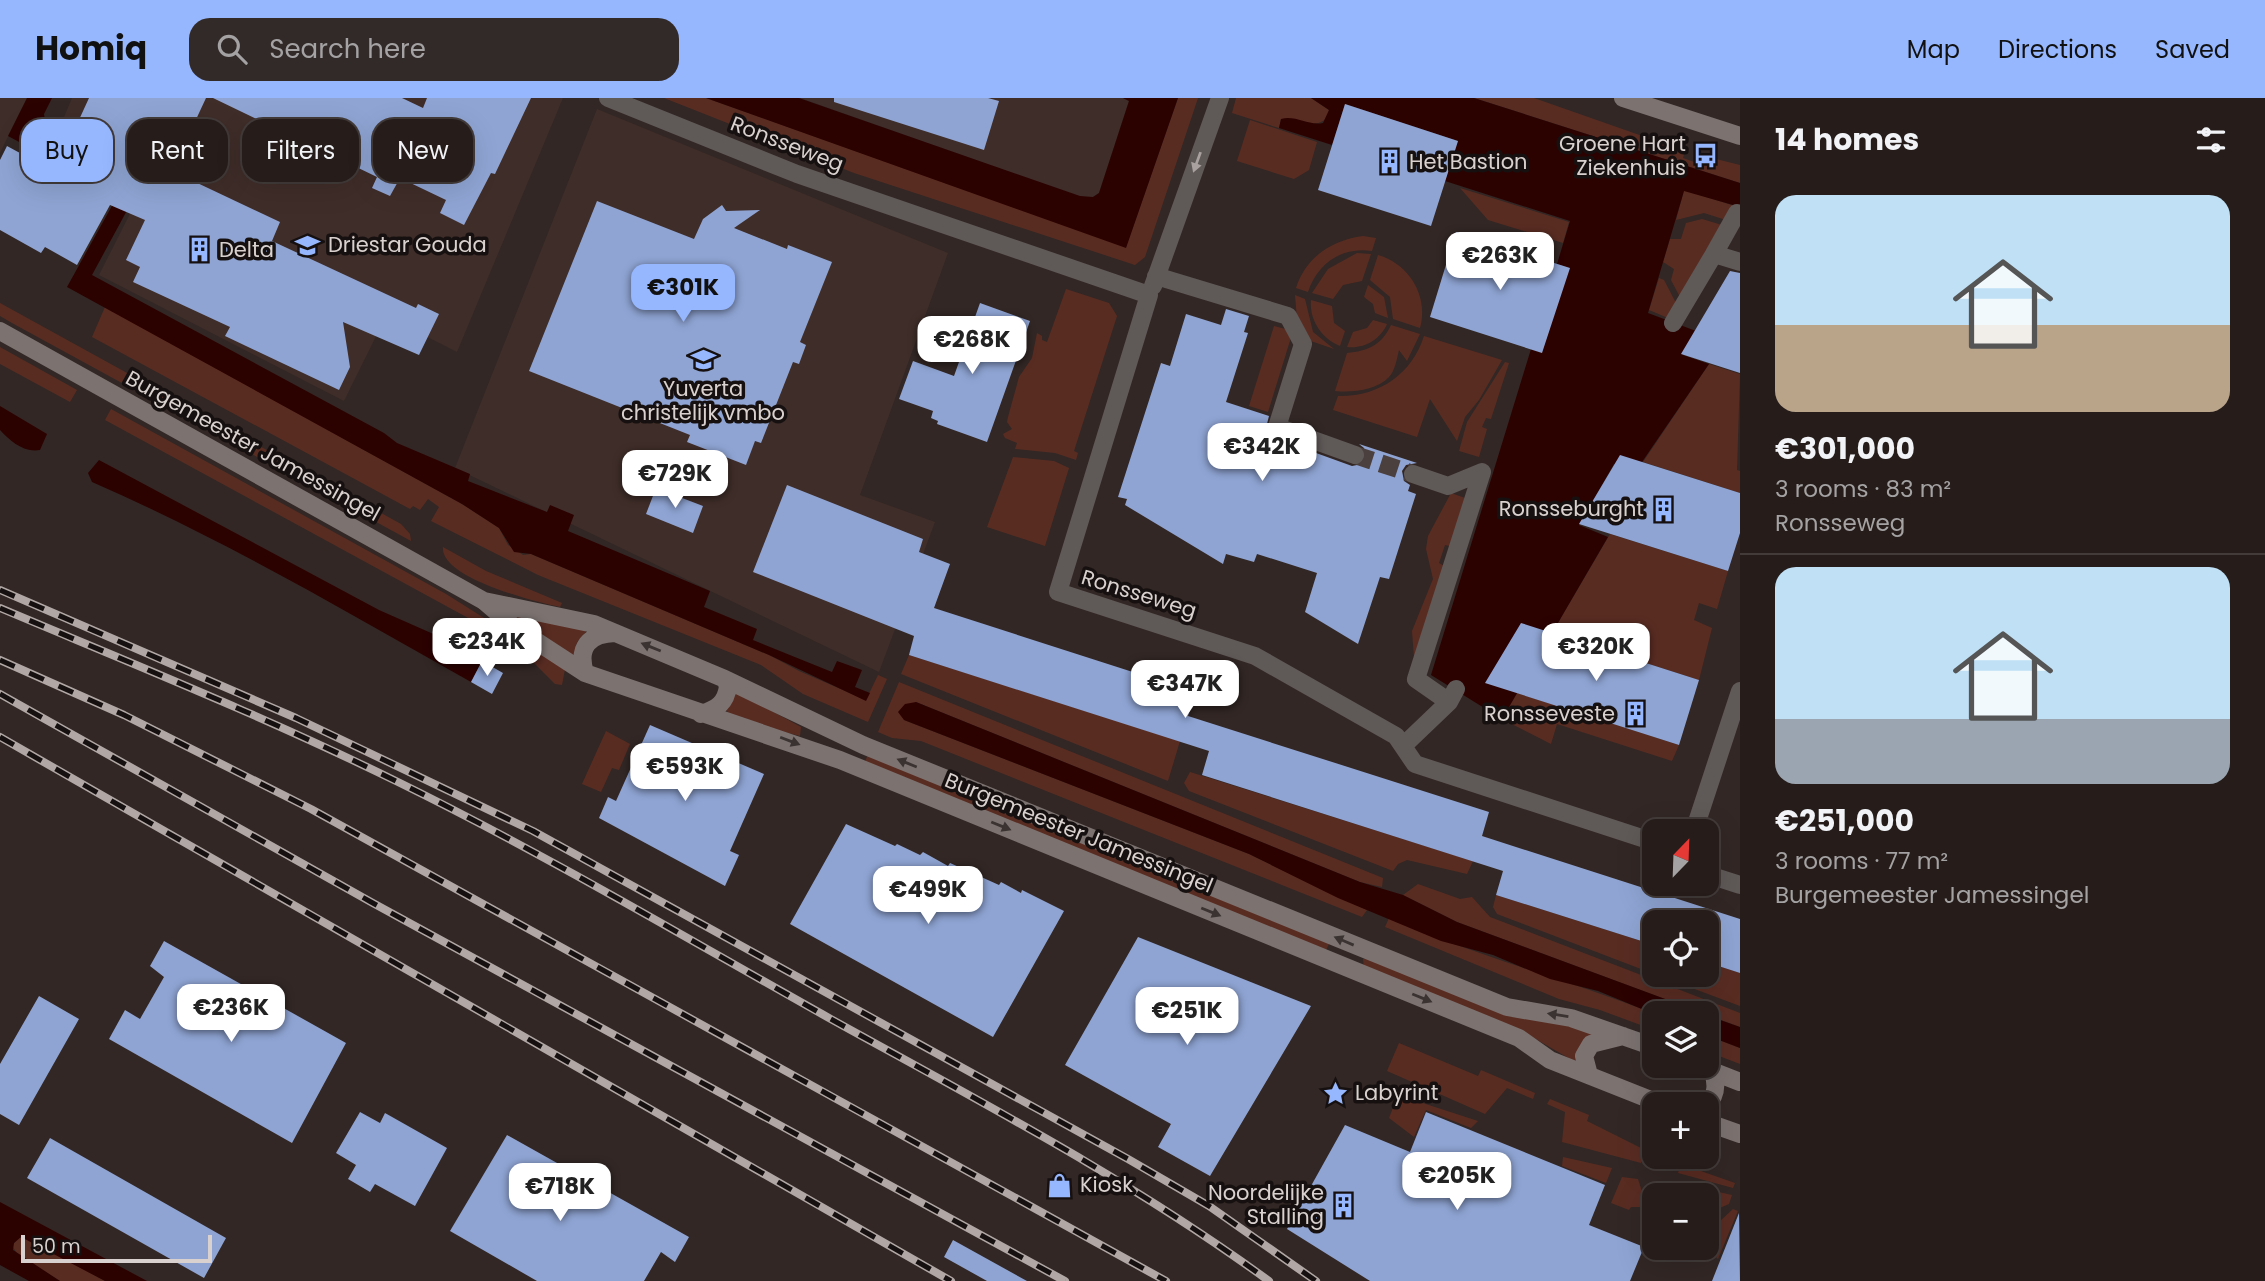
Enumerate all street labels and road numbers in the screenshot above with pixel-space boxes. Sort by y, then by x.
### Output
street label: Ronsseweg [726,109,848,178]
street label: Burgemeester Jamessingel [121,363,386,528]
street label: Ronsseweg [1078,562,1200,625]
street label: Burgemeester Jamessingel [941,765,1218,900]

